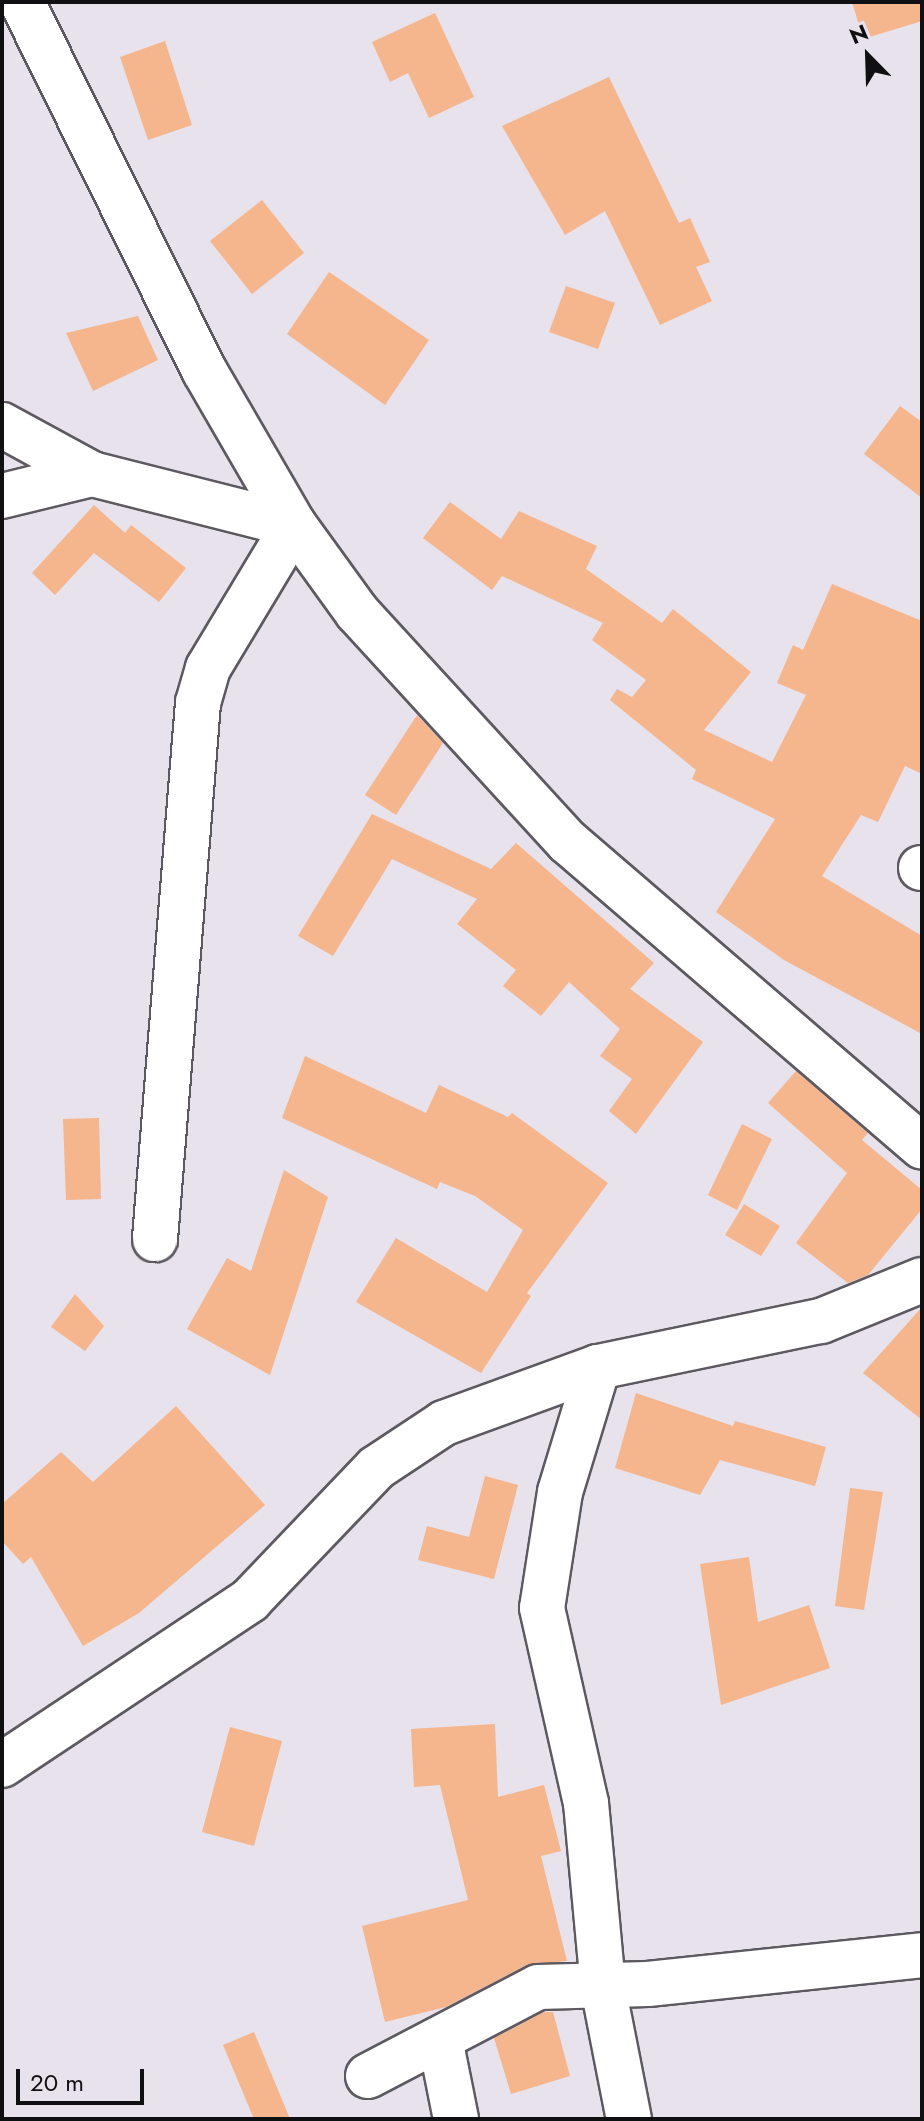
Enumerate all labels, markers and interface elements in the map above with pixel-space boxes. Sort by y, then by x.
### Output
north arrow [828,16,908,96]
text: N [844,16,873,52]
scale bar [20,2053,148,2103]
text: 20 m [30,2065,84,2100]

